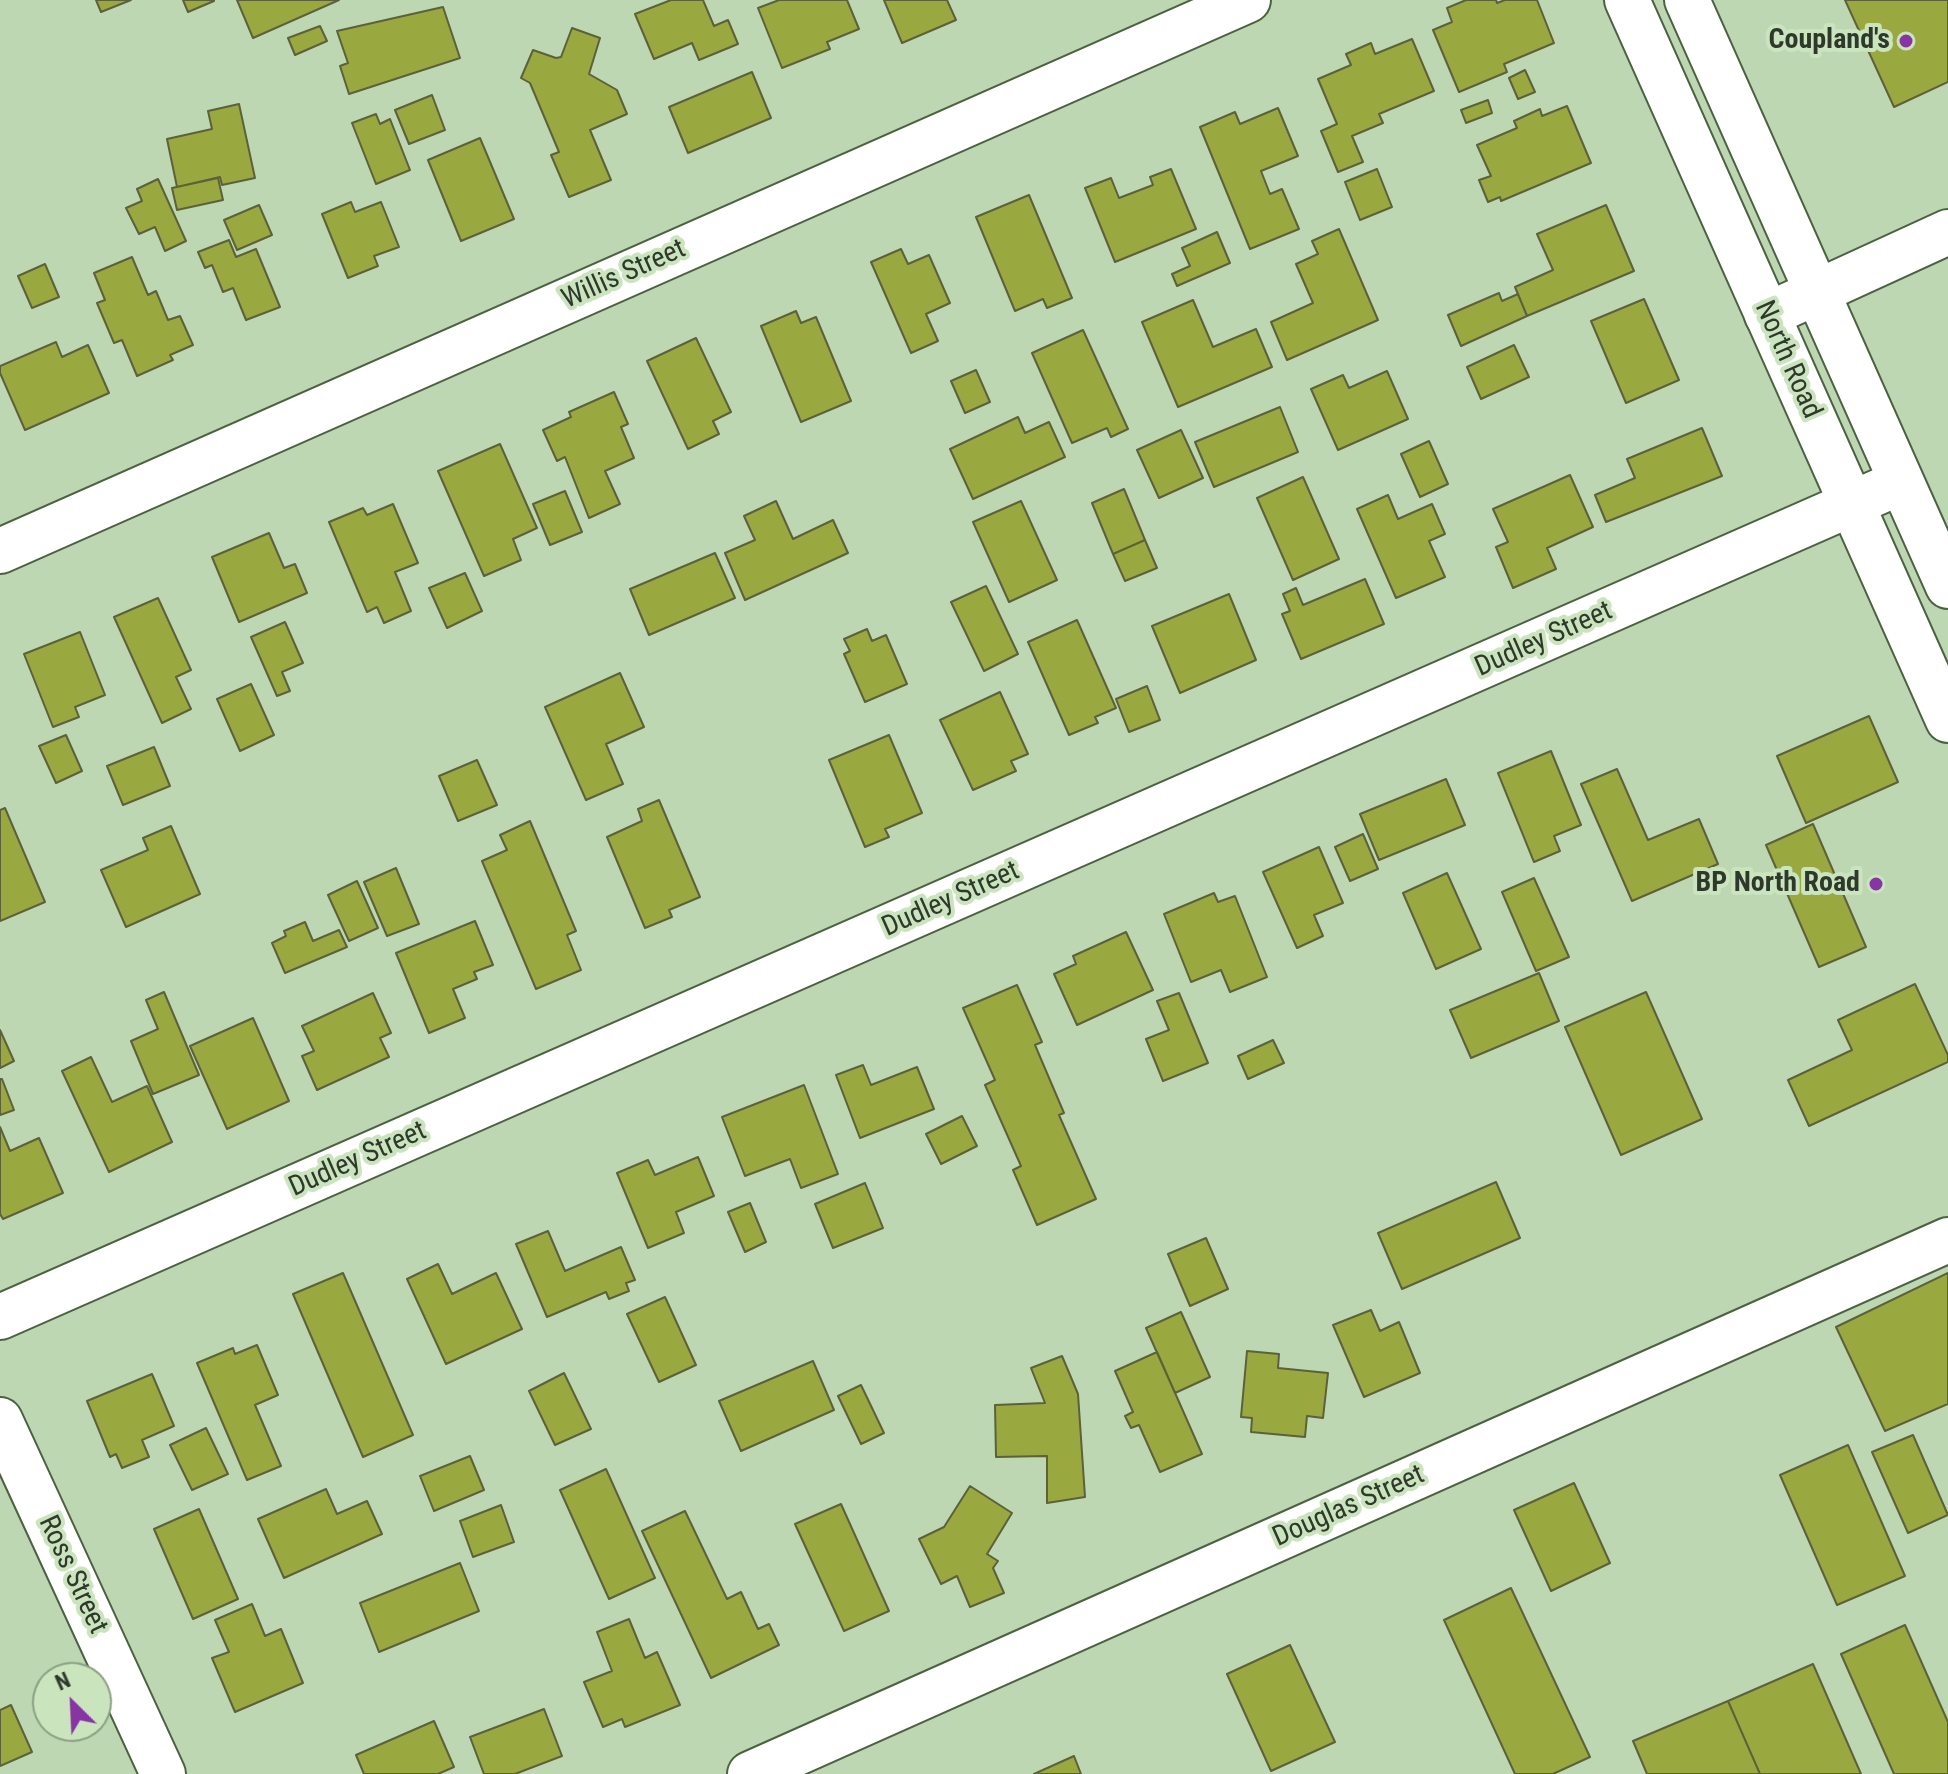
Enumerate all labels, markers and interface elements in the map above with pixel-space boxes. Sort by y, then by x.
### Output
place label: Coupland's [1769,24,1890,58]
marker: Coupland's [1897,32,1915,50]
street label: Willis Street [557,233,691,317]
street label: North Road [1746,296,1828,424]
street label: Dudley Street [1470,595,1618,685]
street label: Dudley Street [877,855,1025,945]
place label: BP North Road [1696,867,1860,901]
marker: BP North Road [1867,875,1885,893]
street label: Dudley Street [284,1115,432,1205]
street label: Douglas Street [1268,1459,1430,1555]
street label: Ross Street [30,1511,114,1639]
north arrow [32,1662,112,1742]
text: N [52,1667,74,1696]

